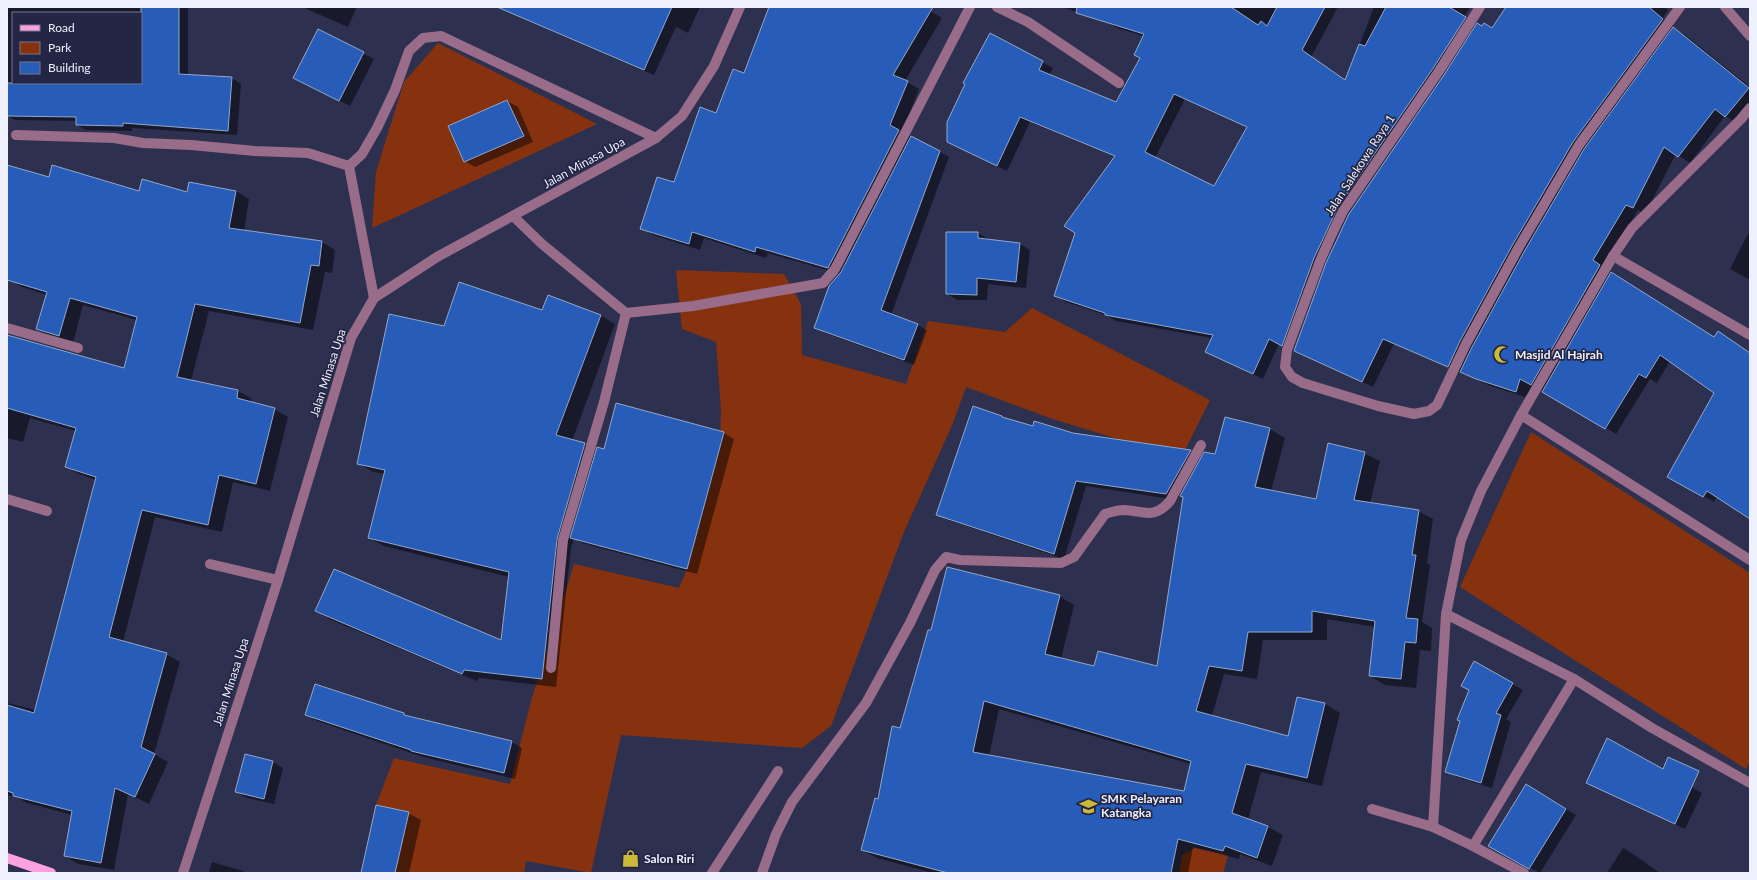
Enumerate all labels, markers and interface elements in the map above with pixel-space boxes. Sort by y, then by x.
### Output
legend [12,12,142,84]
text: Road [48,20,75,35]
text: Park [48,40,72,55]
text: Building [48,60,91,75]
street label: Jalan Salekowa Raya 1 [1321,112,1398,218]
street label: Jalan Minasa Upa [540,134,627,191]
street label: Jalan Minasa Upa [306,327,349,419]
mosque icon: Masjid Al Hajrah [1492,345,1512,365]
place label: Masjid Al Hajrah [1515,347,1603,362]
street label: Jalan Minasa Upa [209,636,252,728]
place label: SMK Pelayaran Katangka [1101,791,1182,820]
school or university icon: SMK Pelayaran Katangka [1078,796,1098,816]
shop icon: Salon Riri [621,849,641,869]
place label: Salon Riri [644,851,694,866]

